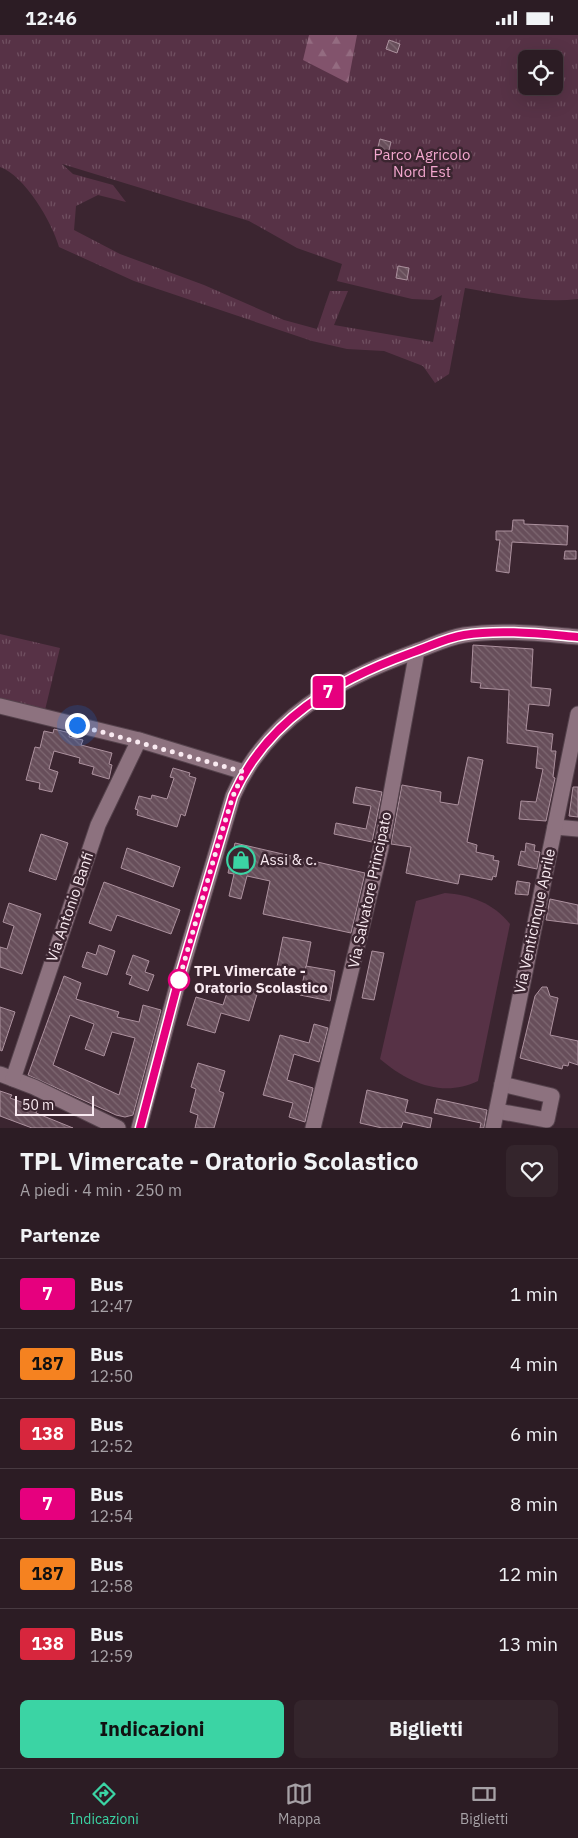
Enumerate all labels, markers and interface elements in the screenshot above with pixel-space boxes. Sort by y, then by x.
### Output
text: 12:46 [25,6,77,30]
map controls [518,50,563,95]
button: locate [518,50,563,95]
park label: Parco Agricolo Nord Est [374,145,470,181]
line badge: 7 [312,676,344,708]
text: 7 [323,680,333,703]
your location [65,713,90,738]
street label: Via Salvatore Principato [344,810,395,970]
shop icon: Assi & c. [226,845,256,875]
street label: Via Venticinque Aprile [510,847,559,995]
street label: Via Antonio Banfi [42,849,97,964]
place label: Assi & c. [260,850,317,869]
place label: TPL Vimercate - Oratorio Scolastico [194,961,328,997]
marker: TPL Vimercate - Oratorio Scolastico [168,969,190,991]
scale bar [15,1093,94,1116]
text: 50 m [22,1096,54,1114]
text: TPL Vimercate - Oratorio Scolastico [20,1145,419,1177]
button: heart [506,1145,558,1197]
text: A piedi · 4 min · 250 m [20,1180,182,1200]
text: Partenze [20,1223,100,1247]
text: Bus [90,1272,124,1296]
text: 7 [42,1282,53,1305]
text: 1 min [510,1282,558,1306]
text: 12:47 [90,1296,133,1316]
text: Bus [90,1342,124,1366]
text: 187 [31,1352,64,1375]
text: 4 min [510,1352,558,1376]
text: 12:50 [90,1366,133,1386]
text: Bus [90,1412,124,1436]
text: 138 [31,1422,64,1445]
text: 6 min [510,1422,558,1446]
text: 12:52 [90,1436,133,1456]
text: Bus [90,1482,124,1506]
text: 7 [42,1492,53,1515]
text: 8 min [510,1492,558,1516]
text: 12:54 [90,1506,133,1526]
text: Bus [90,1552,124,1576]
text: 187 [31,1562,64,1585]
text: 12 min [499,1562,558,1586]
text: 12:58 [90,1576,133,1596]
text: Bus [90,1622,124,1646]
text: 138 [31,1632,64,1655]
text: 13 min [499,1632,558,1656]
text: 12:59 [90,1646,133,1666]
button: Indicazioni [20,1700,284,1758]
button: Biglietti [294,1700,558,1758]
tab: Indicazioni [70,1780,139,1828]
tab: Mappa [278,1780,321,1828]
tab: Biglietti [460,1780,508,1828]

